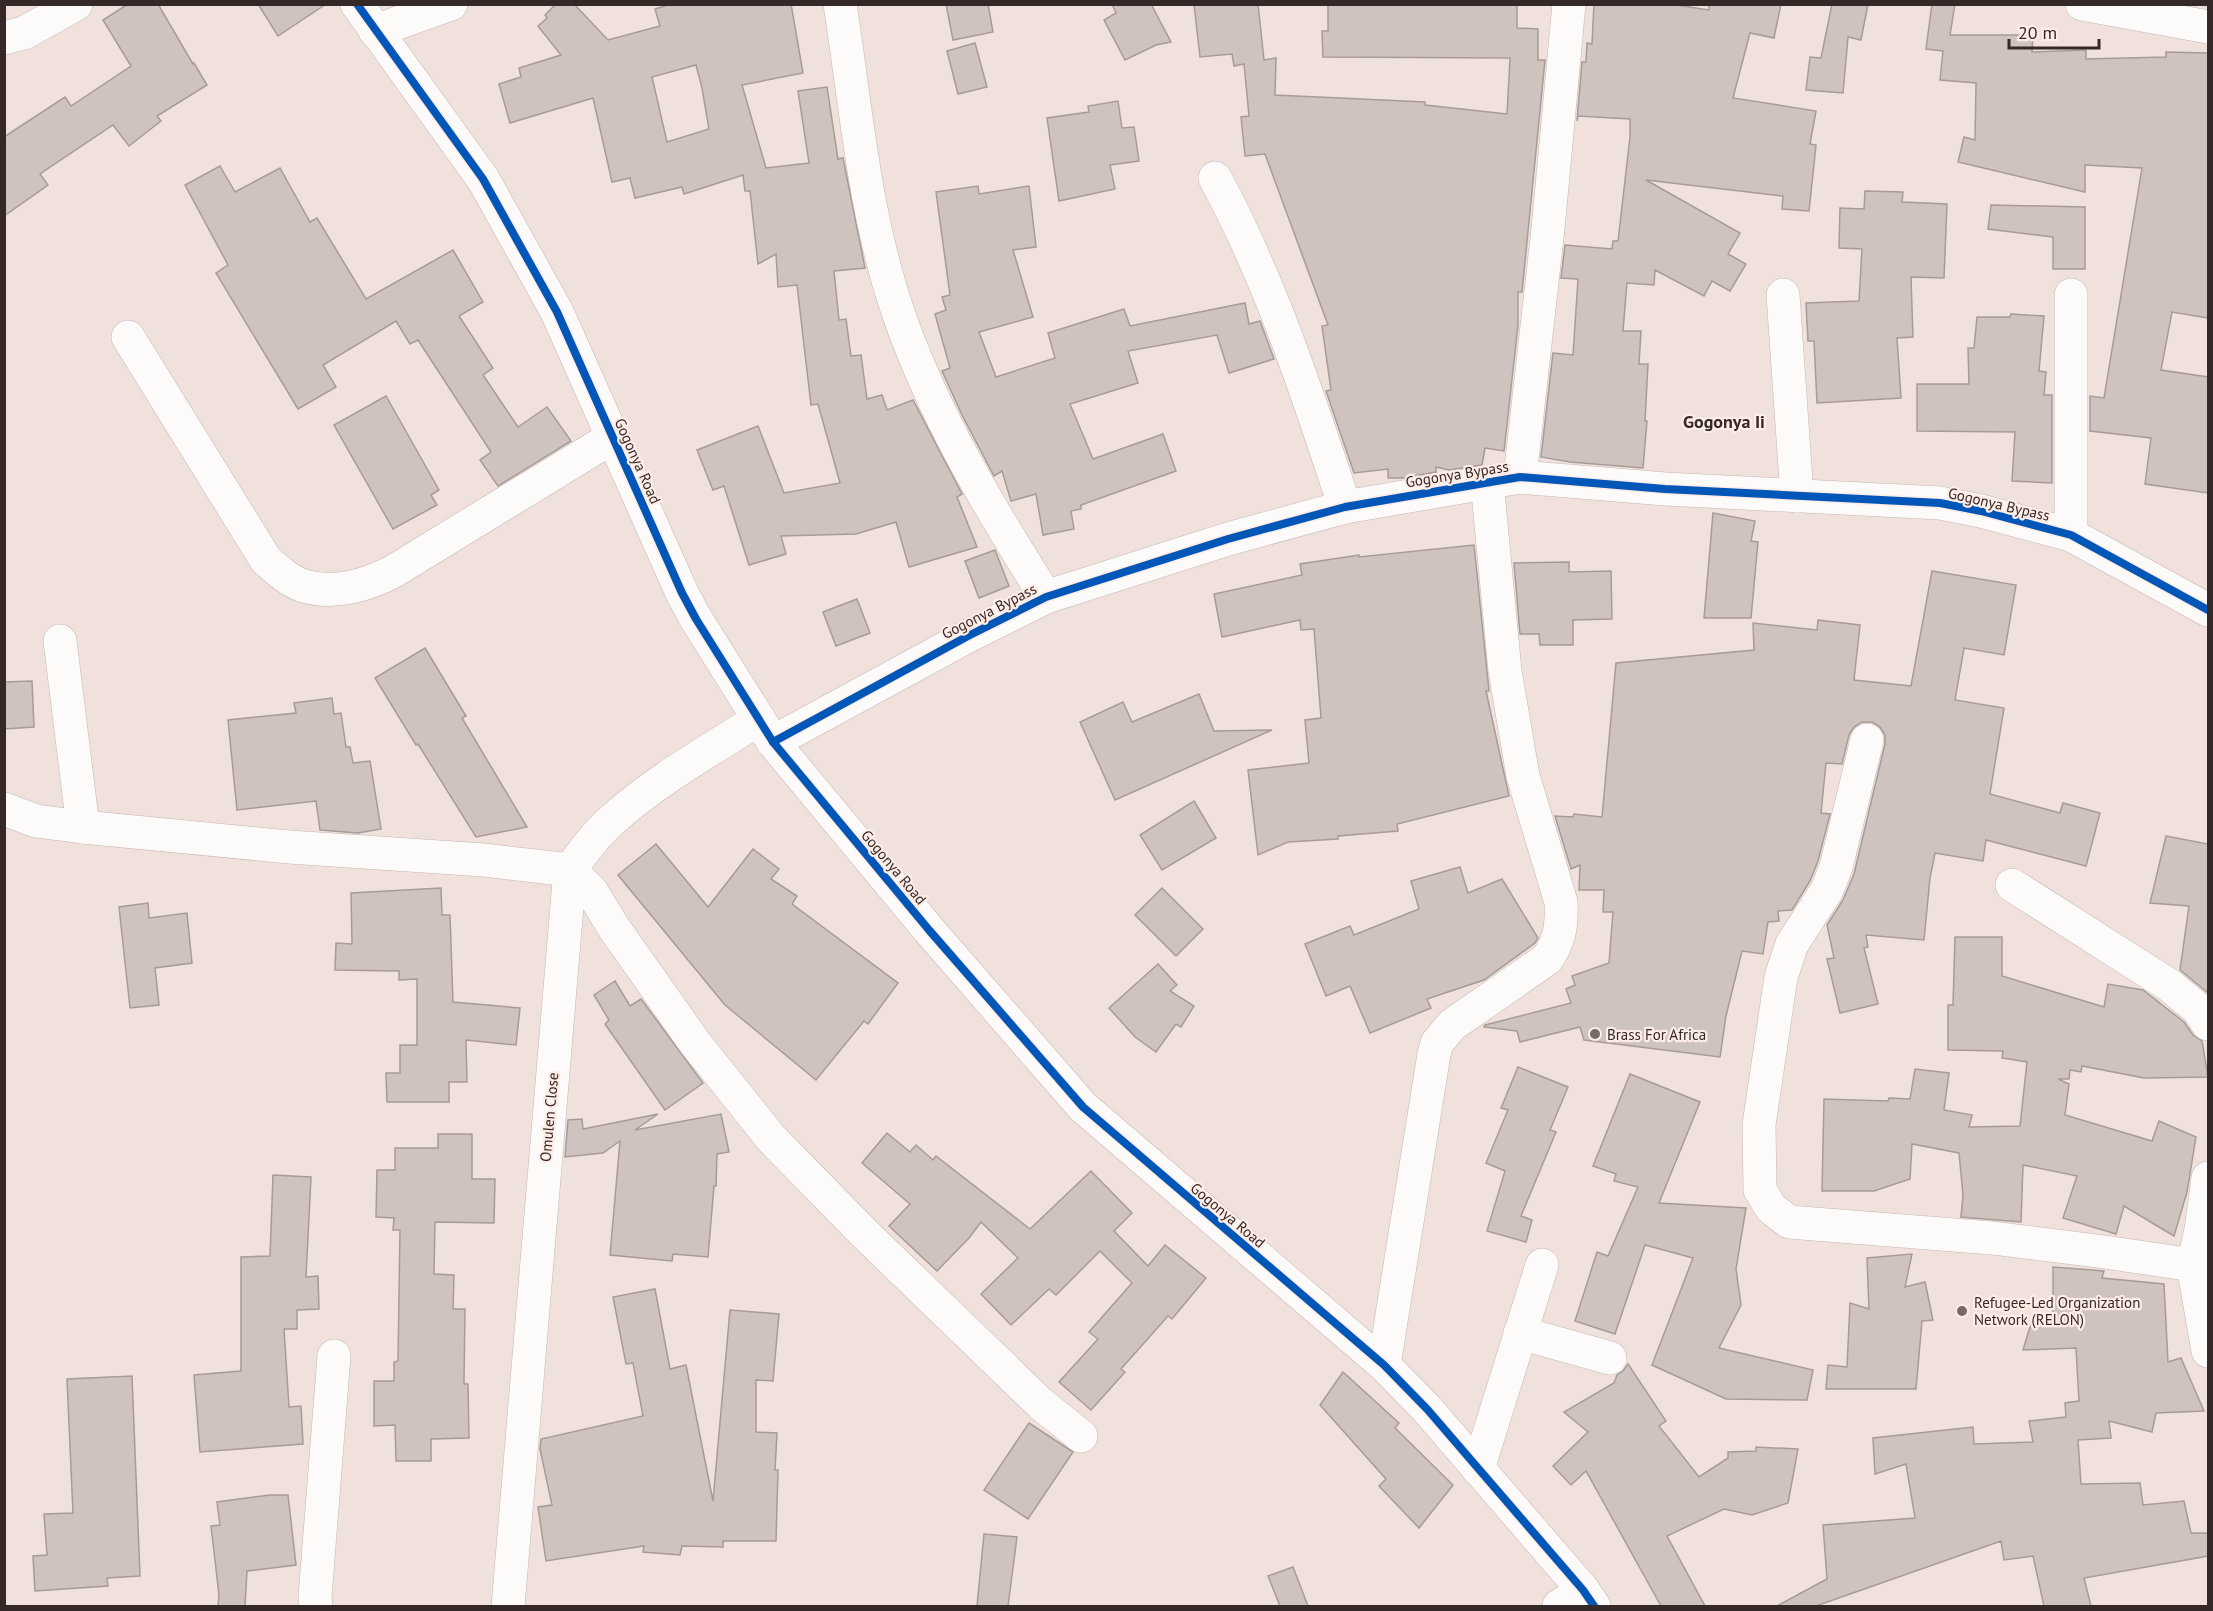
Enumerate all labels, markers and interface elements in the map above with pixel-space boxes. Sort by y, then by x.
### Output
scale bar [2009,12,2099,50]
text: 20 m [2018,21,2057,44]
district label: Gogonya Ii [1683,410,1765,433]
street label: Gogonya Road [611,415,665,507]
street label: Gogonya Bypass [1404,456,1510,492]
street label: Gogonya Bypass [1946,483,2052,525]
street label: Gogonya Bypass [938,579,1040,643]
street label: Gogonya Road [857,826,931,908]
place label: Brass For Africa [1607,1025,1706,1044]
marker: Brass For Africa [1588,1027,1602,1041]
street label: Omulen Close [536,1072,562,1162]
street label: Gogonya Road [1187,1178,1269,1252]
place label: Refugee-Led Organization Network (RELON) [1974,1293,2140,1329]
marker: Refugee-Led Organization Network (RELON) [1955,1304,1969,1318]

